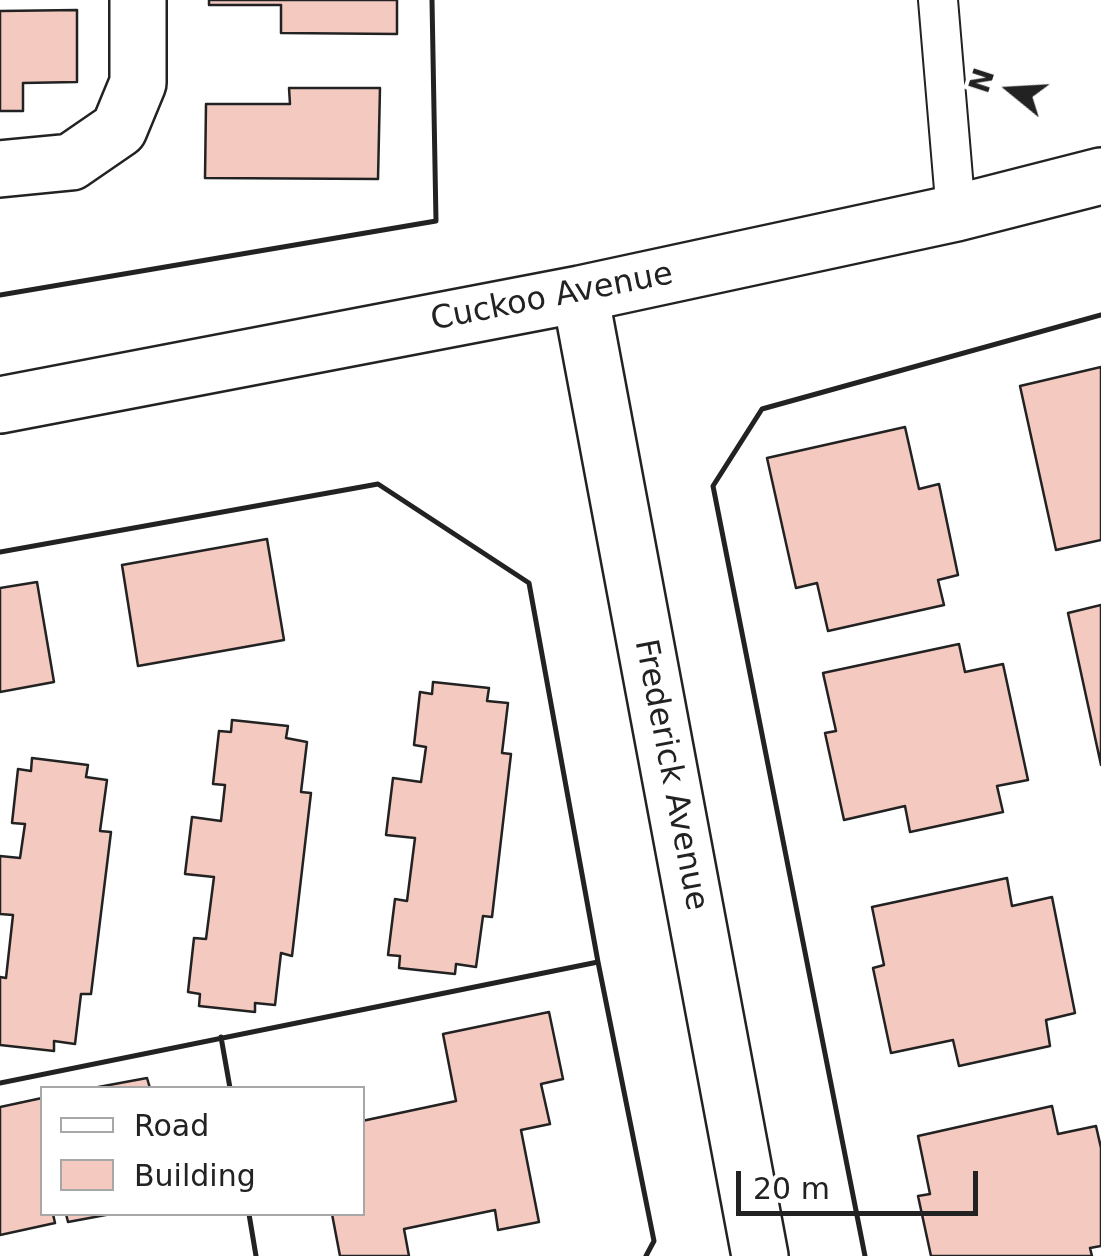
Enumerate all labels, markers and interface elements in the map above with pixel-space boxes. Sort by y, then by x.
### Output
north arrow [961,40,1061,140]
text: N [963,64,1001,97]
street label: Cuckoo Avenue [428,256,676,340]
street label: Frederick Avenue [625,636,715,914]
legend [40,1086,365,1216]
text: Road [134,1108,209,1143]
scale bar [741,1151,984,1213]
text: Building [134,1158,256,1193]
text: 20 m [753,1171,830,1206]

